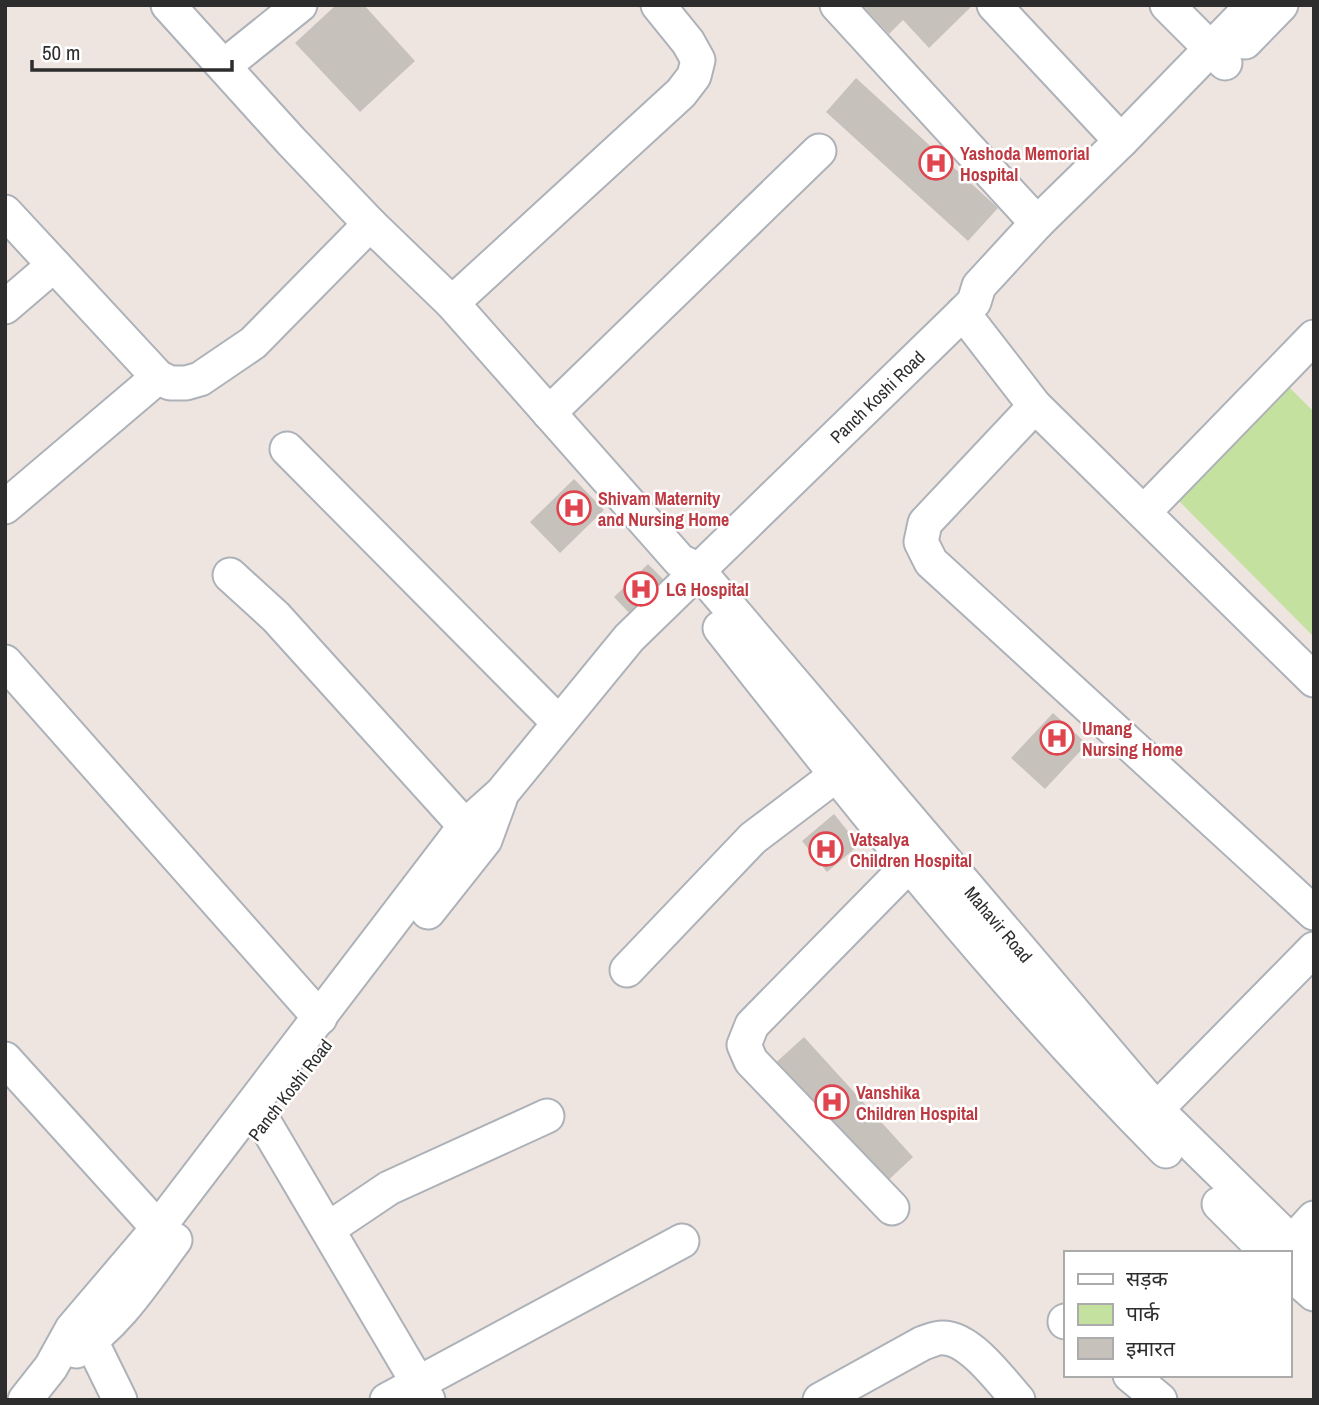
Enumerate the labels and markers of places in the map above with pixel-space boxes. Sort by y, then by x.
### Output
place label: Yashoda Memorial Hospital [960,141,1090,187]
hospital icon: Yashoda Memorial Hospital [917,144,955,182]
place label: Shivam Maternity and Nursing Home [598,486,729,532]
hospital icon: Shivam Maternity and Nursing Home [555,489,593,527]
hospital icon: LG Hospital [622,570,660,608]
place label: LG Hospital [666,577,749,602]
place label: Umang Nursing Home [1082,716,1183,762]
hospital icon: Umang Nursing Home [1038,719,1076,757]
place label: Vatsalya Children Hospital [850,827,972,873]
hospital icon: Vatsalya Children Hospital [807,830,845,868]
place label: Vanshika Children Hospital [856,1080,978,1126]
hospital icon: Vanshika Children Hospital [813,1083,851,1121]

